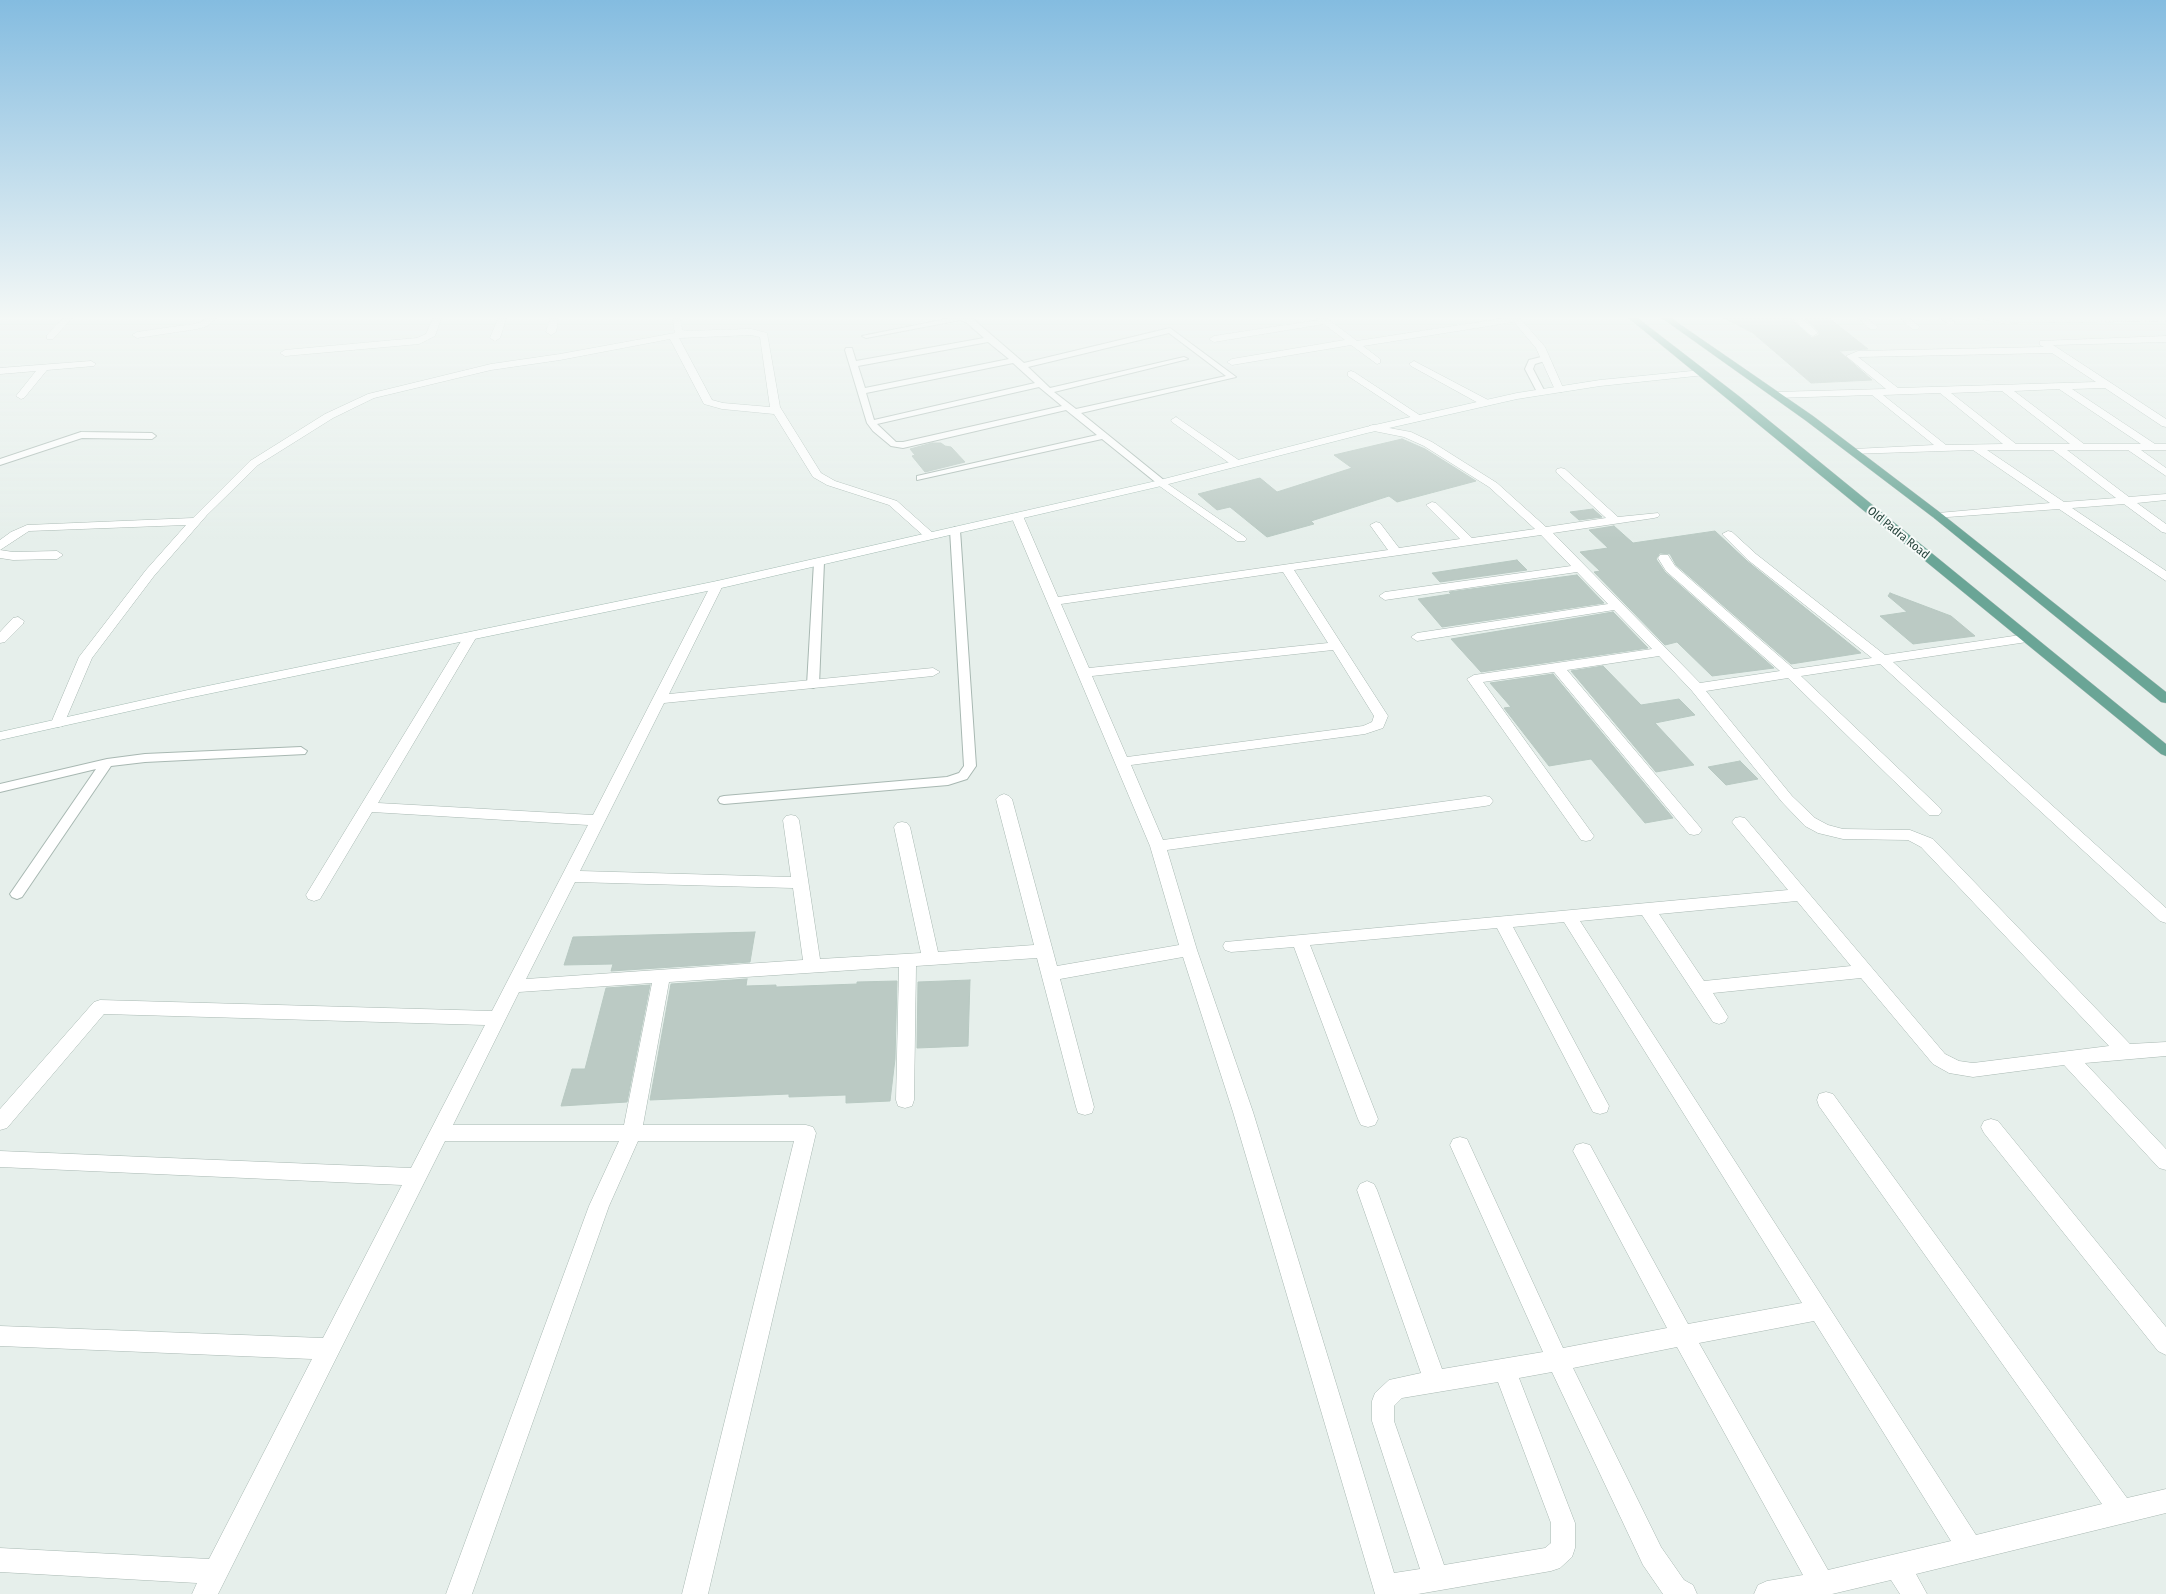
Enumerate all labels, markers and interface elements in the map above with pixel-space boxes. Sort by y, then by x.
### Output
street label: Old Padra Road [1864,504,1932,562]

